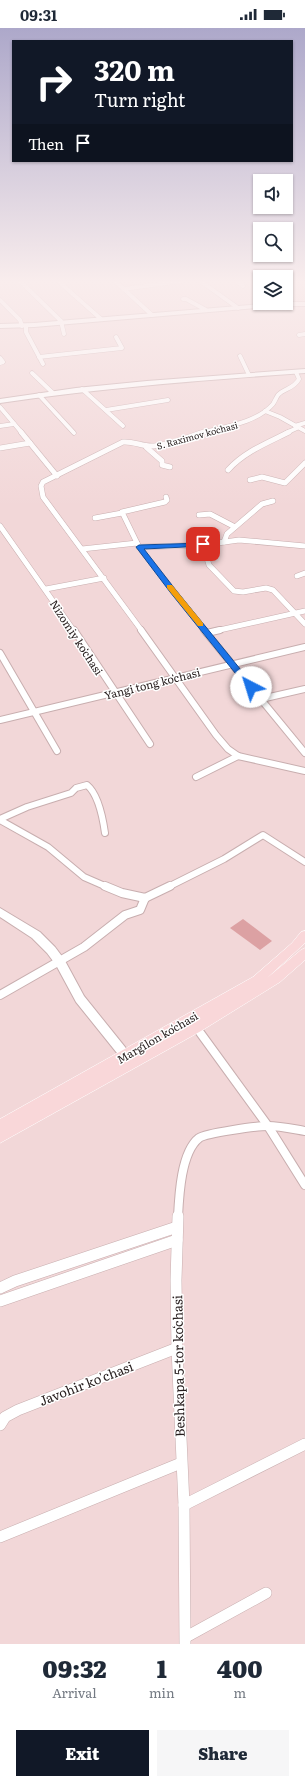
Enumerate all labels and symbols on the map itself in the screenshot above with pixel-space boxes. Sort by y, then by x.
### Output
street label: S. Raximov koʻchasi [155,417,239,453]
pin [186,527,220,561]
street label: Nizomiy koʻchasi [47,596,108,678]
street label: Yangi tong koʻchasi [102,663,202,703]
position arrow [230,666,272,708]
street label: Margʻilon koʻchasi [114,1007,201,1067]
street label: Beshkapa 5-tor koʻchasi [167,1294,189,1437]
street label: Javohir ko'chasi [36,1356,136,1410]

